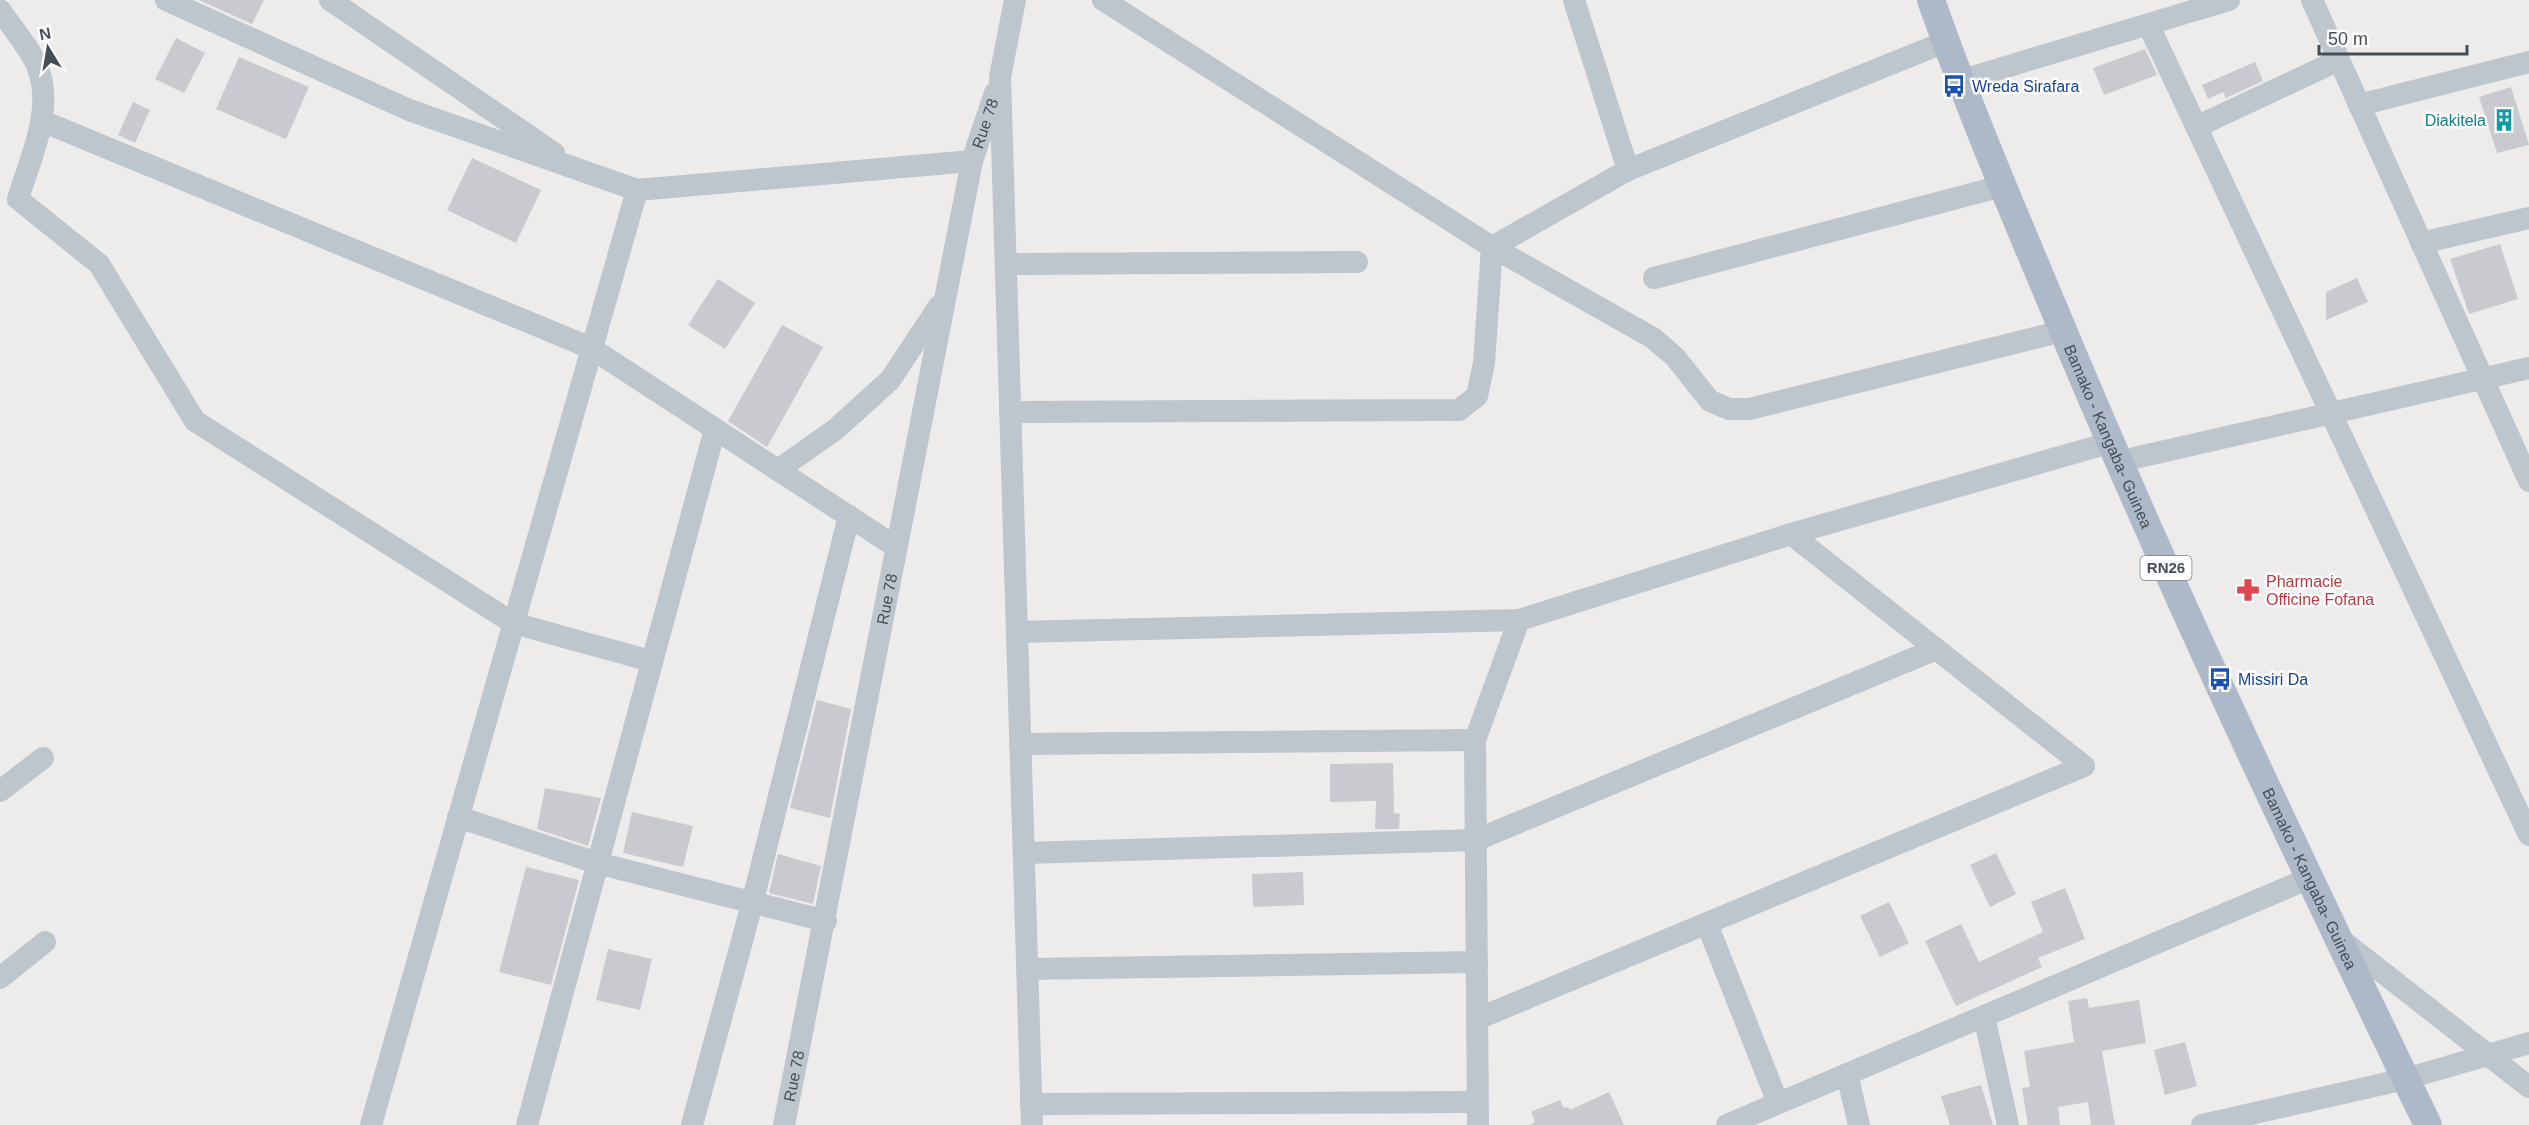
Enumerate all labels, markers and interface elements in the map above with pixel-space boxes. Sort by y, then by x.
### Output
north arrow [18,18,78,78]
scale bar [2319,18,2468,56]
text: N [38,24,53,43]
text: 50 m [2328,29,2368,49]
bus stop icon: Wreda Sirafara [1941,73,1967,99]
place label: Wreda Sirafara [1972,78,2079,95]
street label: Rue 78 [969,96,1002,151]
building icon: Diakitela [2491,107,2517,133]
place label: Diakitela [2425,112,2486,129]
street label: Bamako - Kangaba- Guinea [2061,342,2155,531]
road number: RN26 [2140,556,2192,580]
street label: Rue 78 [874,572,900,626]
place label: Pharmacie Officine Fofana [2266,573,2374,608]
pharmacy icon: Pharmacie Officine Fofana [2235,577,2261,603]
bus stop icon: Missiri Da [2207,666,2233,692]
place label: Missiri Da [2238,671,2308,688]
street label: Bamako - Kangaba- Guinea [2259,785,2360,972]
street label: Rue 78 [781,1049,807,1103]

